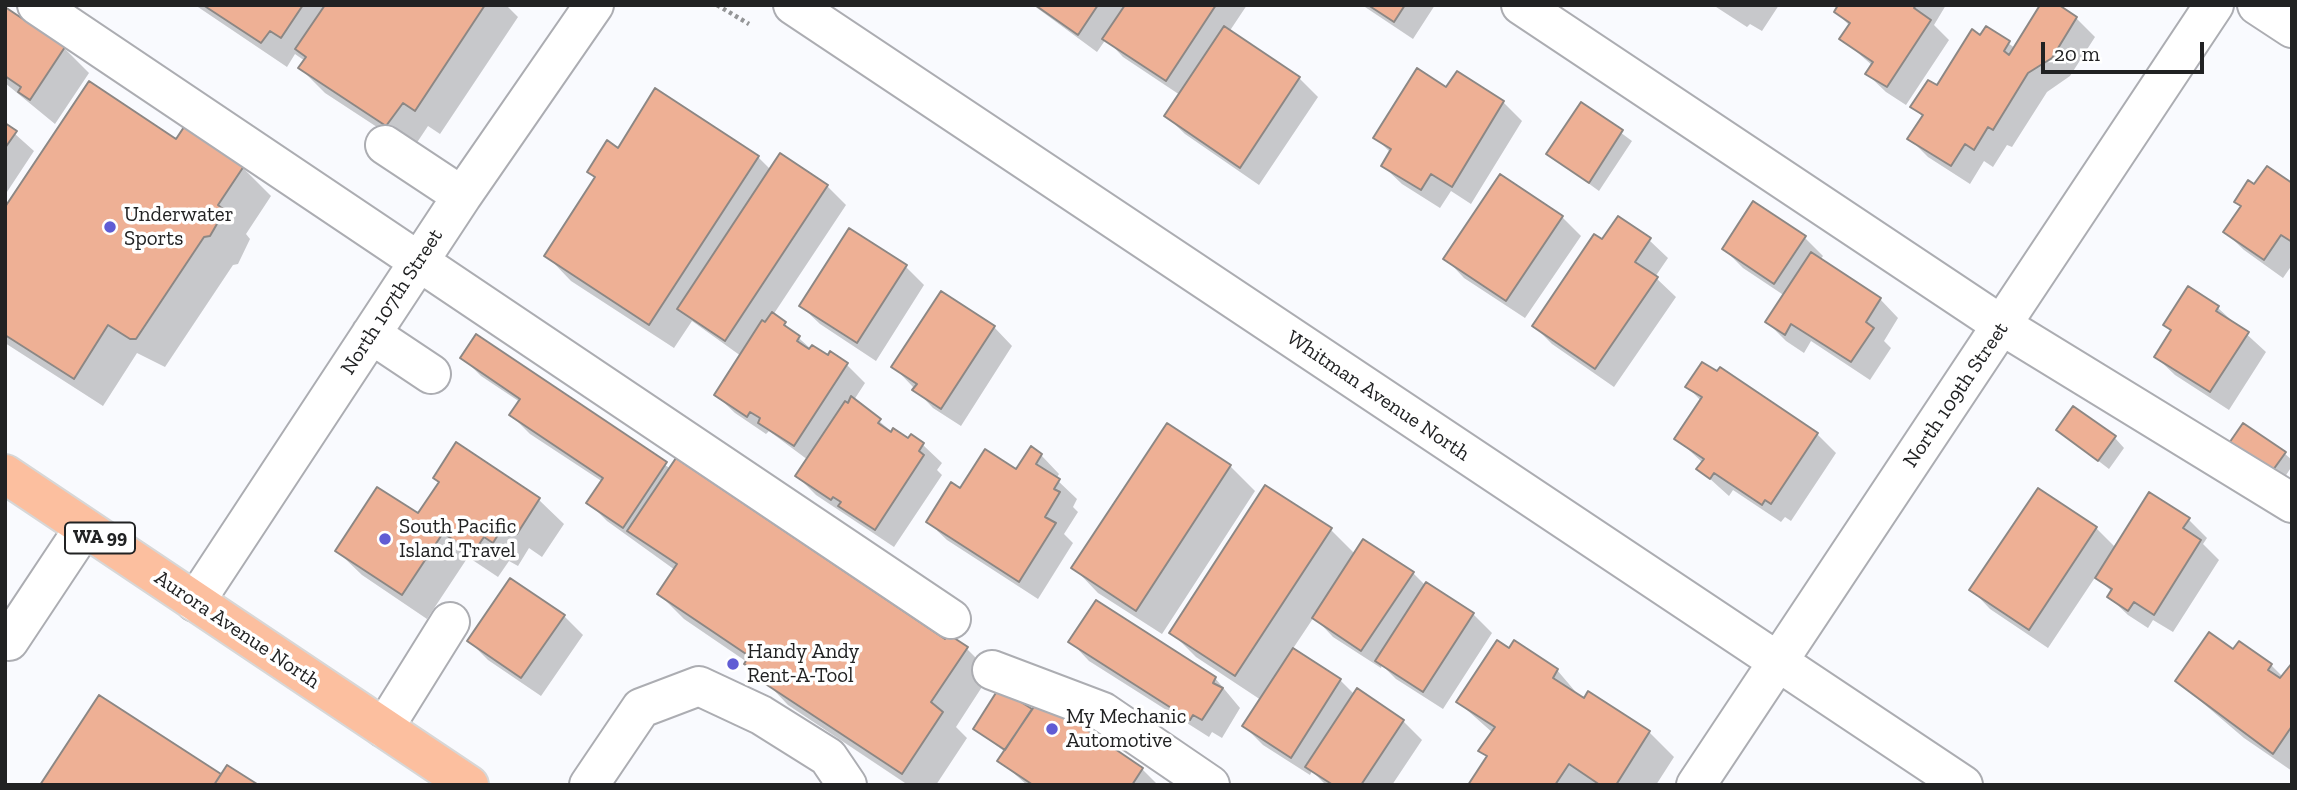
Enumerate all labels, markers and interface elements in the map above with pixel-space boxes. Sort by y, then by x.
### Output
scale bar [2045,28,2208,72]
text: 20 m [2054,41,2100,66]
place label: Underwater Sports [124,202,234,252]
marker: Underwater Sports [102,219,118,235]
street label: North 107th Street [336,224,448,380]
street label: North 109th Street [1898,318,2014,472]
street label: Whitman Avenue North [1282,325,1474,467]
place label: South Pacific Island Travel [399,514,516,564]
road number: WA 99 [65,523,135,554]
marker: South Pacific Island Travel [377,531,393,547]
street label: Aurora Avenue North [150,565,324,695]
place label: Handy Andy Rent-A-Tool [747,639,859,689]
marker: Handy Andy Rent-A-Tool [725,656,741,672]
place label: My Mechanic Automotive [1066,704,1186,754]
marker: My Mechanic Automotive [1044,721,1060,737]

